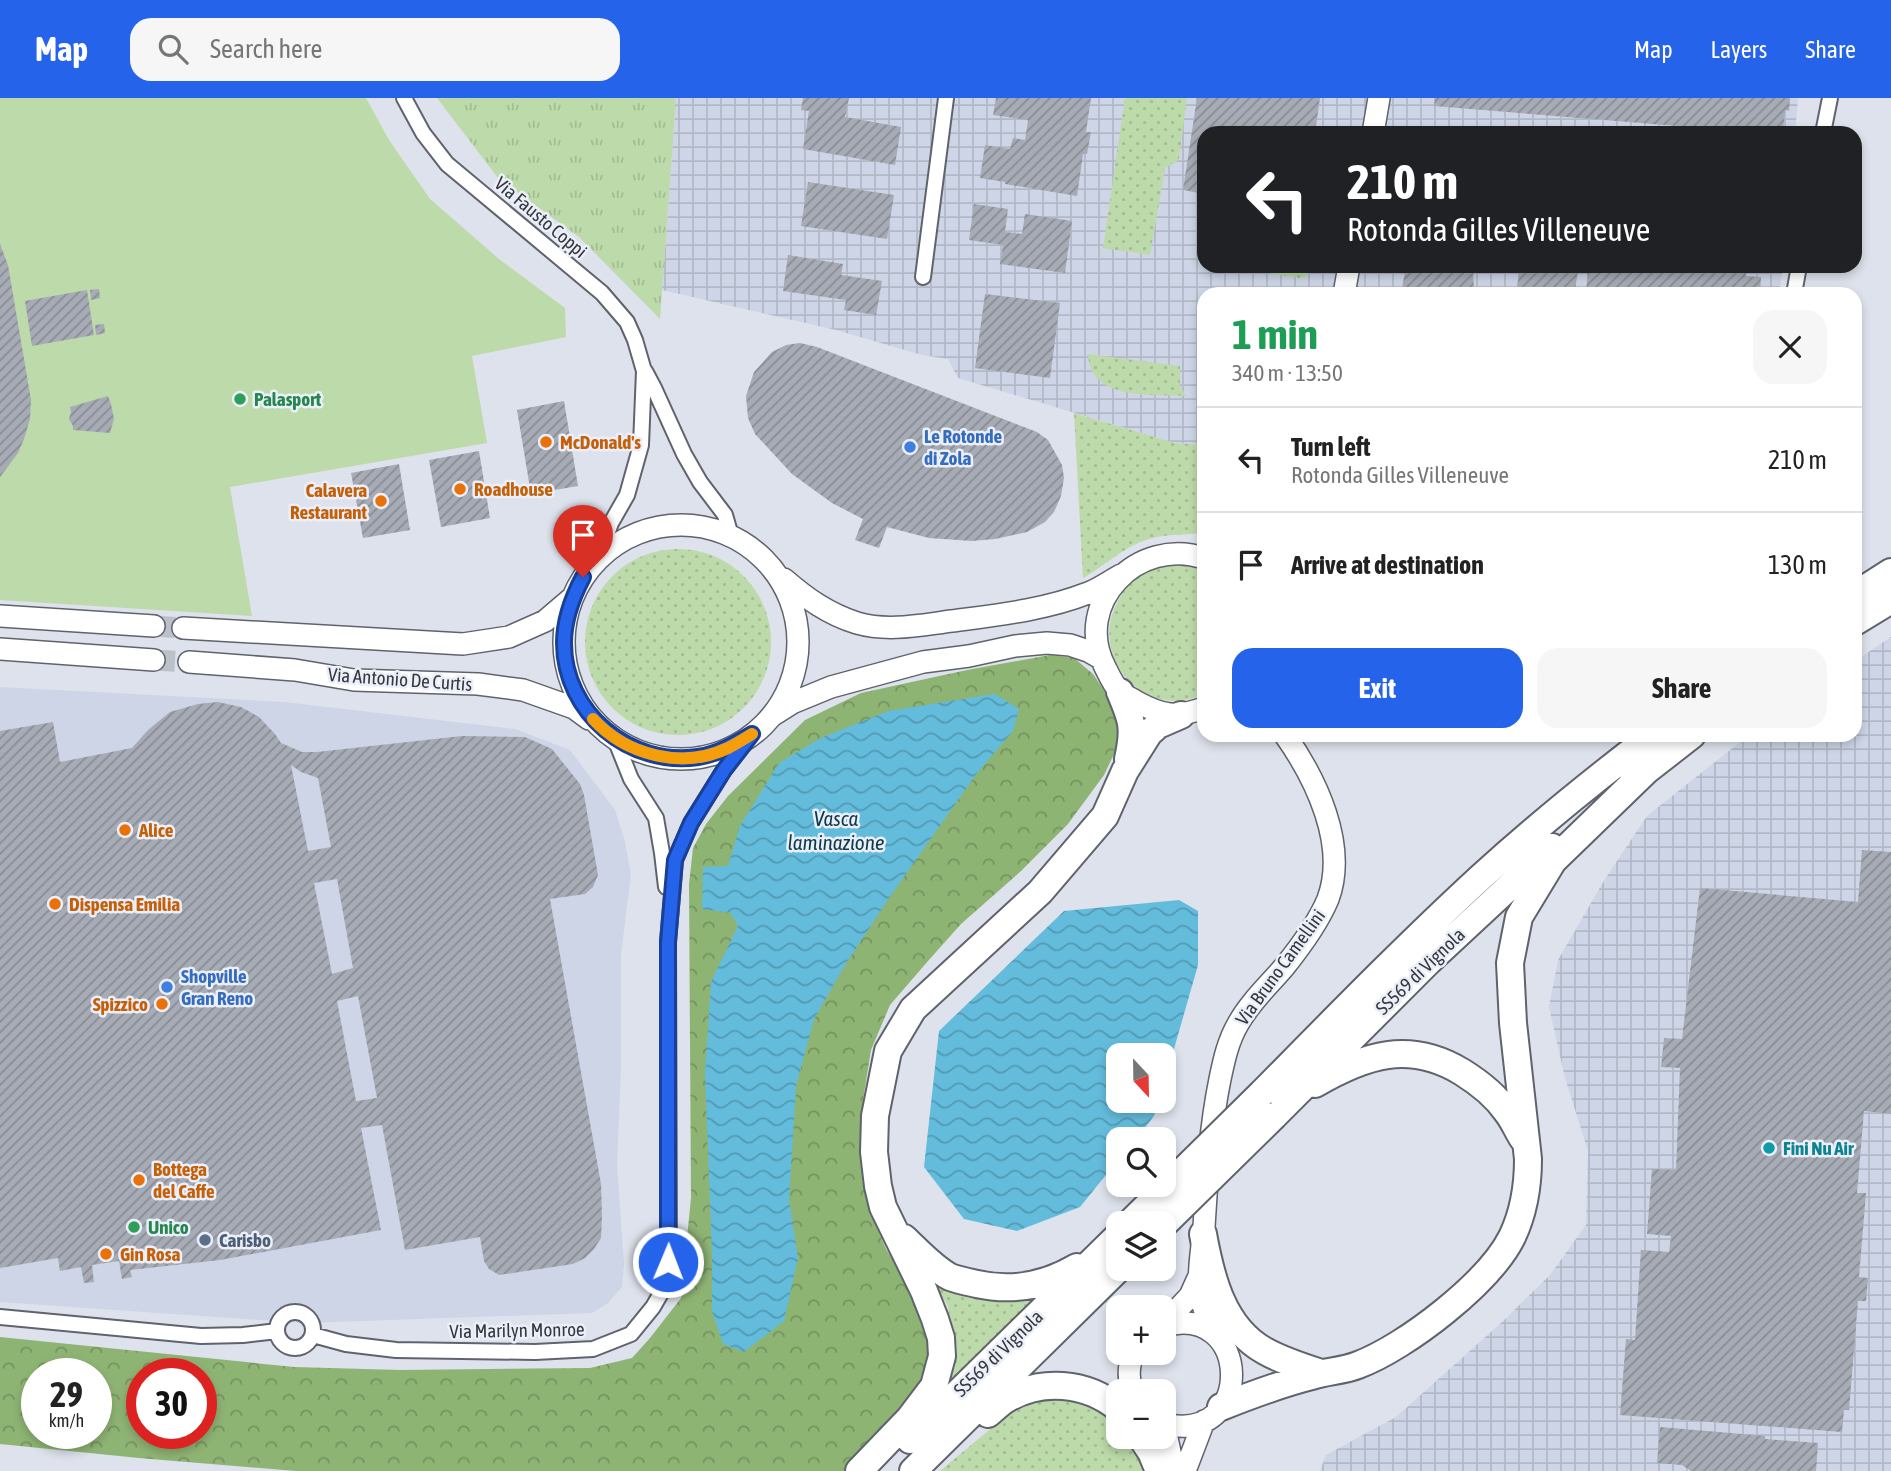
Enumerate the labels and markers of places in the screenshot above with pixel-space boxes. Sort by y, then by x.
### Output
place label: Palasport [254,388,322,410]
marker: Palasport [232,391,248,407]
place label: Le Rotonde di Zola [924,425,1002,469]
place label: McDonald's [560,431,641,453]
marker: McDonald's [538,434,554,450]
marker: Le Rotonde di Zola [902,439,918,455]
place label: Roadhouse [474,478,553,500]
place label: Calavera Restaurant [290,479,368,523]
marker: Roadhouse [452,481,468,497]
marker: Calavera Restaurant [373,493,389,509]
pin [553,505,613,577]
place label: Alice [138,819,174,841]
marker: Alice [117,822,133,838]
place label: Dispensa Emilia [69,893,180,915]
marker: Dispensa Emilia [47,896,63,912]
place label: Shopville Gran Reno [181,965,253,1009]
marker: Shopville Gran Reno [159,979,175,995]
place label: Spizzico [93,993,148,1015]
marker: Spizzico [154,996,170,1012]
place label: Fini Nu Air [1783,1137,1854,1159]
marker: Fini Nu Air [1761,1140,1777,1156]
place label: Bottega del Caffe [153,1158,215,1202]
marker: Bottega del Caffe [131,1172,147,1188]
place label: Unico [148,1216,189,1238]
marker: Unico [126,1219,142,1235]
place label: Carisbo [219,1229,271,1251]
marker: Carisbo [197,1232,213,1248]
place label: Gin Rosa [120,1243,180,1265]
marker: Gin Rosa [98,1246,114,1262]

